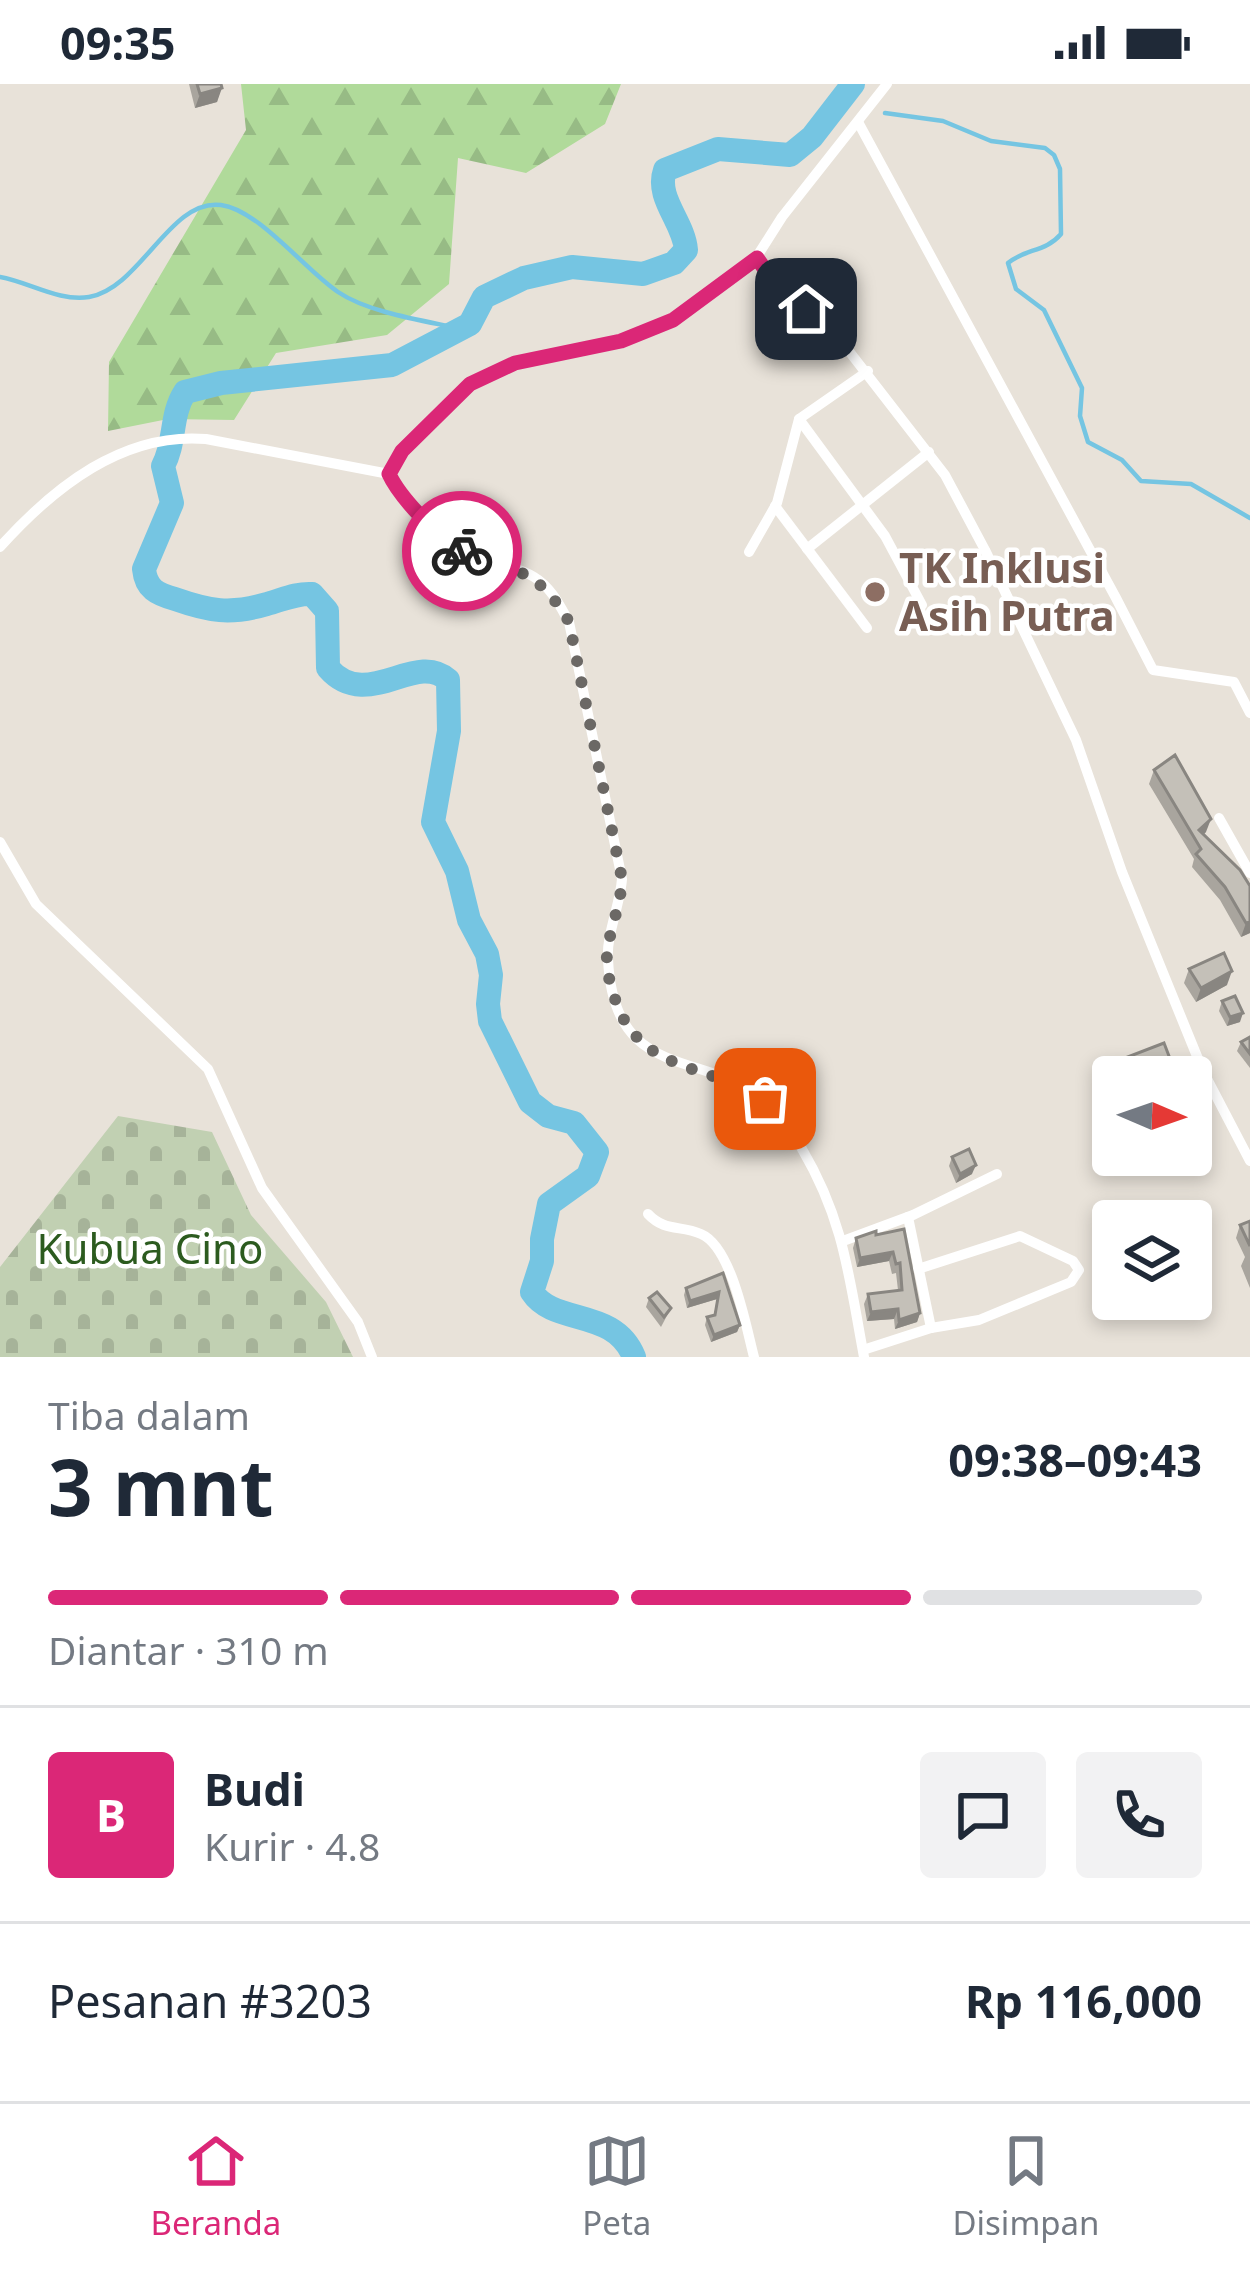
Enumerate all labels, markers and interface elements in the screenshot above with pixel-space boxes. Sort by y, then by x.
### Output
text: 09:35 [60,12,176,73]
pin [755,258,857,360]
icon: home [773,276,839,342]
courier [402,491,522,611]
icon: bike [429,518,495,584]
place label: TK Inklusi Asih Putra [899,538,1115,643]
marker: TK Inklusi Asih Putra [862,579,888,605]
pin [714,1048,816,1150]
north arrow [1092,1056,1212,1176]
map controls [1092,1056,1212,1320]
icon: bag [732,1066,798,1132]
button: layers [1092,1200,1212,1320]
park label: Kubua Cino [37,1219,263,1276]
text: Tiba dalam [48,1388,250,1441]
text: 09:38–09:43 [948,1429,1202,1490]
text: 3 mnt [48,1433,274,1539]
text: Diantar · 310 m [48,1623,329,1676]
button: chat [920,1752,1046,1878]
button: phone [1076,1752,1202,1878]
text: Budi [204,1758,305,1819]
text: B [96,1784,126,1845]
text: Kurir · 4.8 [204,1819,380,1872]
text: Pesanan #3203 [48,1970,372,2031]
text: Rp 116,000 [965,1970,1202,2031]
tab: Beranda [151,2128,281,2245]
tab: Peta [582,2128,651,2245]
tab: Disimpan [952,2128,1099,2245]

